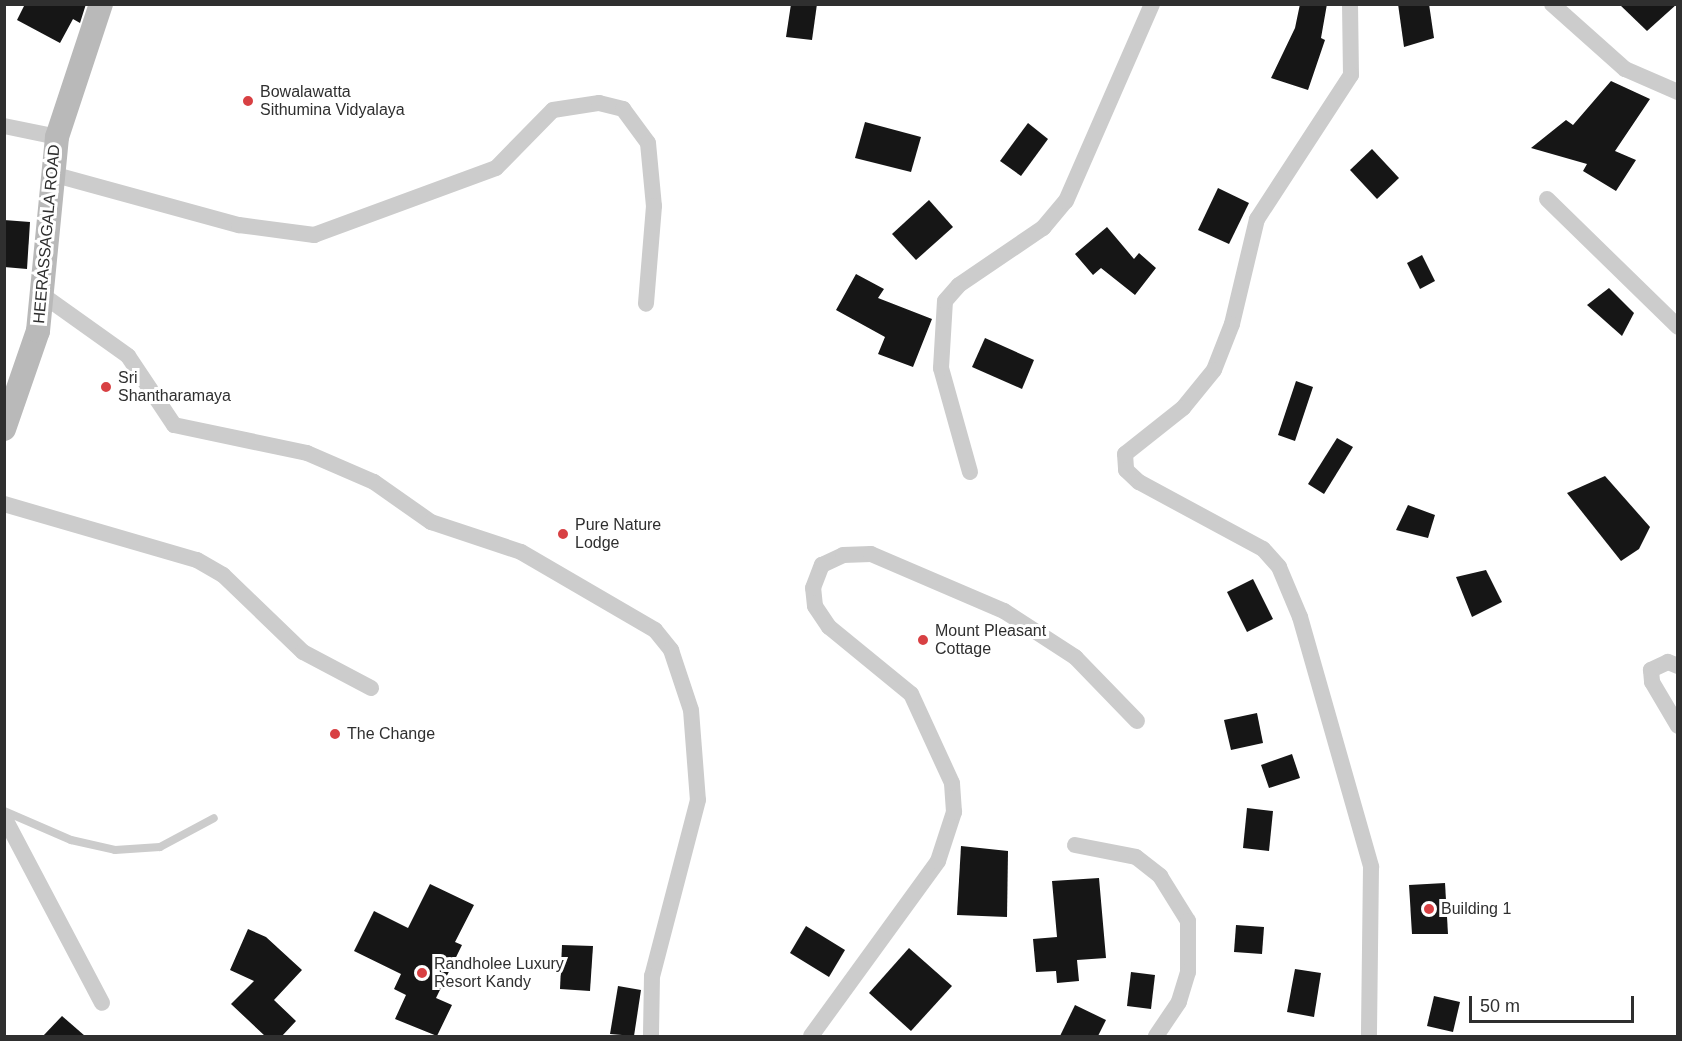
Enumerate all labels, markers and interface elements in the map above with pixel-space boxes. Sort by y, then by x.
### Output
place label: Bowalawatta Sithumina Vidyalaya [260,82,405,120]
marker: Bowalawatta Sithumina Vidyalaya [241,94,255,108]
street label: HEERASSAGALA ROAD [30,143,64,325]
place label: Sri Shantharamaya [118,368,231,406]
marker: Sri Shantharamaya [99,380,113,394]
place label: Pure Nature Lodge [575,515,661,553]
marker: Pure Nature Lodge [556,527,570,541]
place label: Mount Pleasant Cottage [935,621,1046,659]
marker: Mount Pleasant Cottage [916,633,930,647]
place label: The Change [347,724,435,744]
marker: The Change [328,727,342,741]
place label: Building 1 [1441,899,1511,919]
marker: Building 1 [1422,902,1436,916]
place label: Randholee Luxury Resort Kandy [434,954,564,992]
marker: Randholee Luxury Resort Kandy [415,966,429,980]
scale bar [1472,984,1637,1022]
text: 50 m [1480,996,1520,1016]

